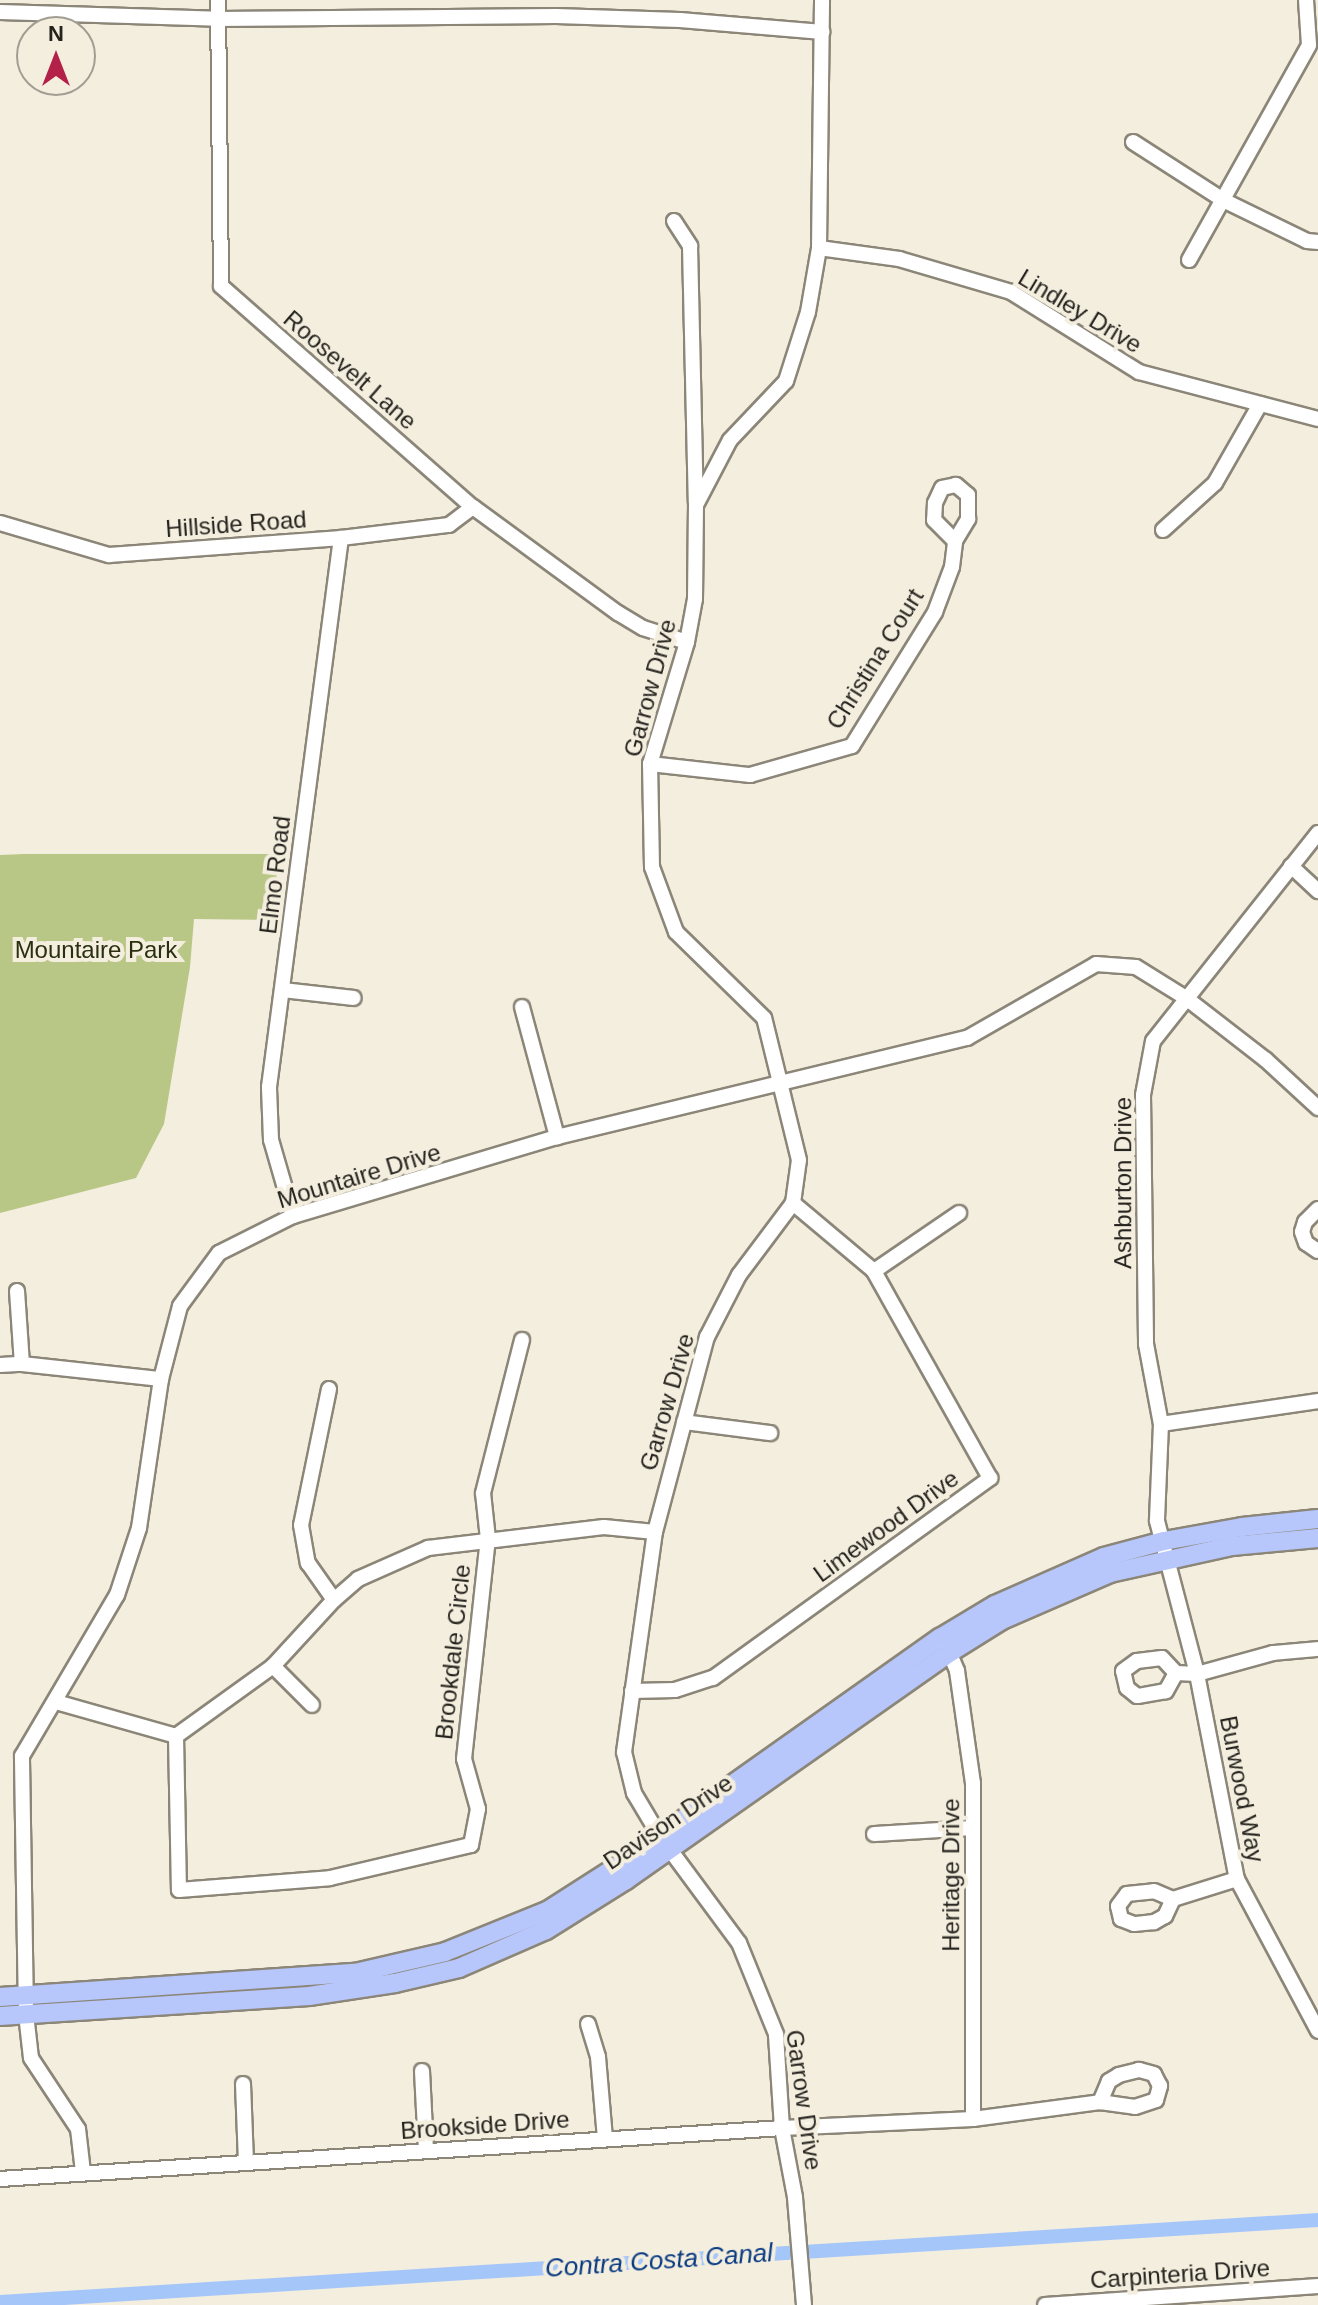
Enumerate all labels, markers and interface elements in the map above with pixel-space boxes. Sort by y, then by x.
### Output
north arrow [16,16,96,96]
text: N [48,21,64,46]
street label: Lindley Drive [1013,263,1147,359]
street label: Roosevelt Lane [278,304,422,436]
street label: Hillside Road [164,505,308,543]
street label: Christina Court [820,584,930,734]
street label: Garrow Drive [618,616,682,760]
street label: Elmo Road [253,814,297,936]
park label: Mountaire Park [15,936,177,964]
street label: Ashburton Drive [1109,1097,1137,1269]
street label: Mountaire Drive [274,1137,444,1215]
street label: Garrow Drive [634,1330,700,1474]
street label: Limewood Drive [808,1464,964,1588]
street label: Brookdale Circle [429,1563,477,1741]
street label: Burwood Way [1214,1713,1270,1865]
street label: Davison Drive [598,1768,738,1876]
street label: Heritage Drive [937,1798,965,1952]
street label: Garrow Drive [780,2028,828,2172]
street label: Brookside Drive [400,2105,570,2145]
water label: Contra Costa Canal [544,2237,774,2285]
street label: Carpinteria Drive [1089,2253,1271,2295]

